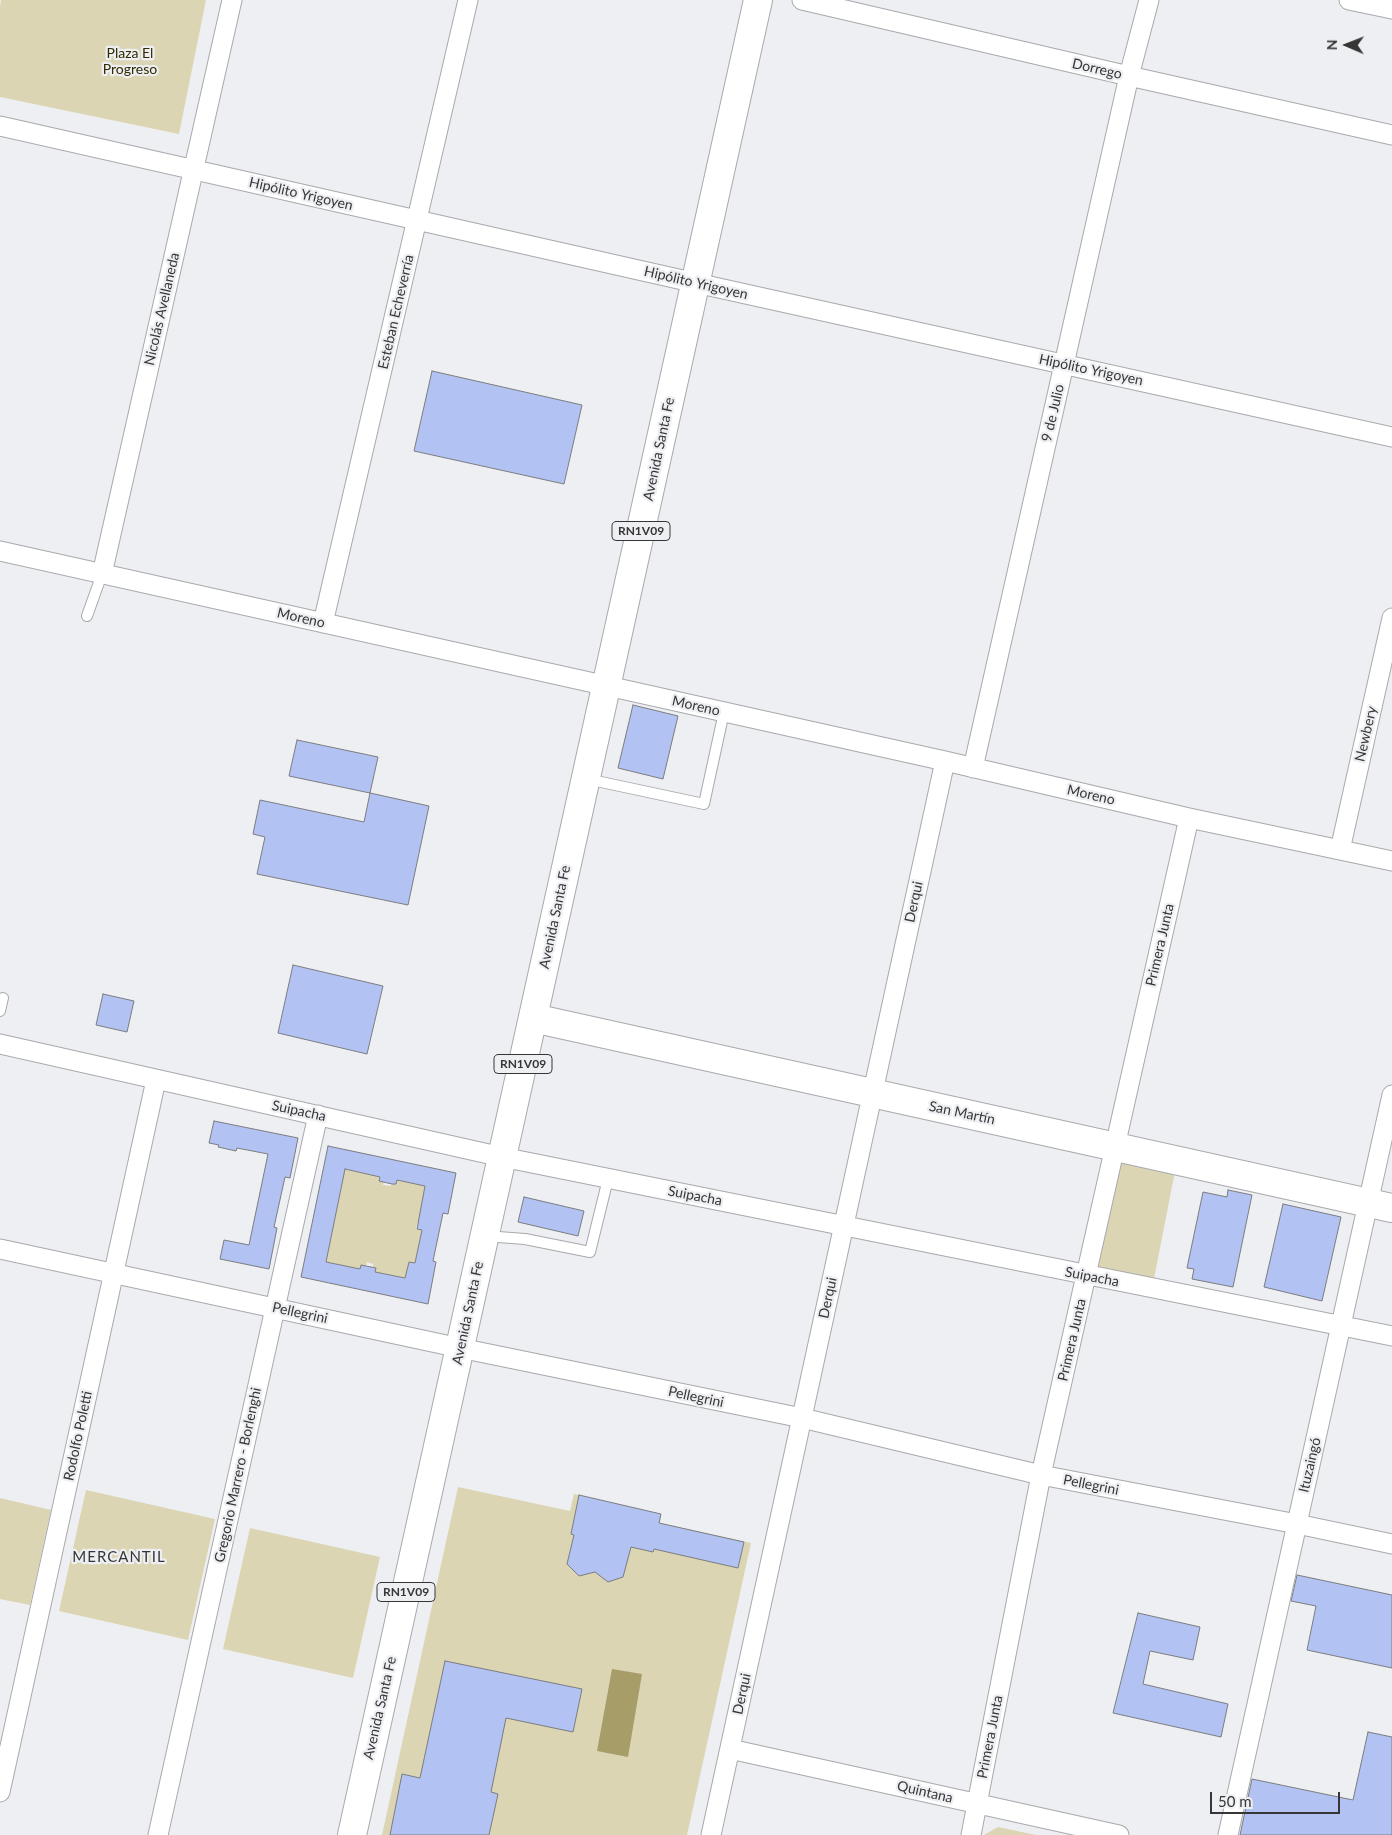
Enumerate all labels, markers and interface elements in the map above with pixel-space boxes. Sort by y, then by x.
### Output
north arrow [1322,20,1372,70]
text: N [1323,39,1340,50]
park label: Plaza El Progreso [103,45,157,78]
street label: Dorrego [1070,55,1124,83]
street label: Hipólito Yrigoyen [247,174,355,214]
street label: Nicolás Avellaneda [141,251,183,367]
street label: Esteban Echeverría [375,253,417,371]
street label: Hipólito Yrigoyen [642,263,750,303]
street label: Hipólito Yrigoyen [1037,351,1145,389]
street label: 9 de Julio [1038,383,1068,443]
street label: Avenida Santa Fe [640,396,678,502]
road number: RN1V09 [612,522,670,540]
street label: Moreno [275,604,327,632]
street label: Moreno [670,692,722,720]
street label: Newbery [1351,705,1381,763]
street label: Moreno [1065,781,1117,809]
street label: Avenida Santa Fe [536,864,574,970]
street label: Derqui [901,880,927,924]
street label: Primera Junta [1142,902,1178,988]
road number: RN1V09 [494,1054,552,1074]
street label: Suipacha [270,1097,328,1125]
street label: San Martín [927,1098,997,1128]
street label: Suipacha [666,1183,724,1209]
street label: Avenida Santa Fe [449,1260,487,1366]
street label: Suipacha [1063,1264,1121,1290]
street label: Derqui [815,1276,841,1320]
street label: Primera Junta [1054,1297,1090,1383]
street label: Pellegrini [271,1299,329,1327]
street label: Pellegrini [667,1383,725,1411]
street label: Gregorio Marrero - Borlenghi [211,1386,265,1564]
street label: Rodolfo Poletti [60,1390,96,1482]
street label: Ituzaingó [1296,1436,1324,1494]
street label: Pellegrini [1062,1471,1120,1499]
district label: MERCANTIL [71,1548,167,1566]
road number: RN1V09 [377,1582,435,1601]
street label: Avenida Santa Fe [360,1655,400,1761]
street label: Derqui [729,1672,755,1716]
street label: Primera Junta [974,1694,1006,1780]
street label: Quintana [895,1777,955,1807]
scale bar [1212,1782,1342,1814]
text: 50 m [1218,1792,1252,1810]

